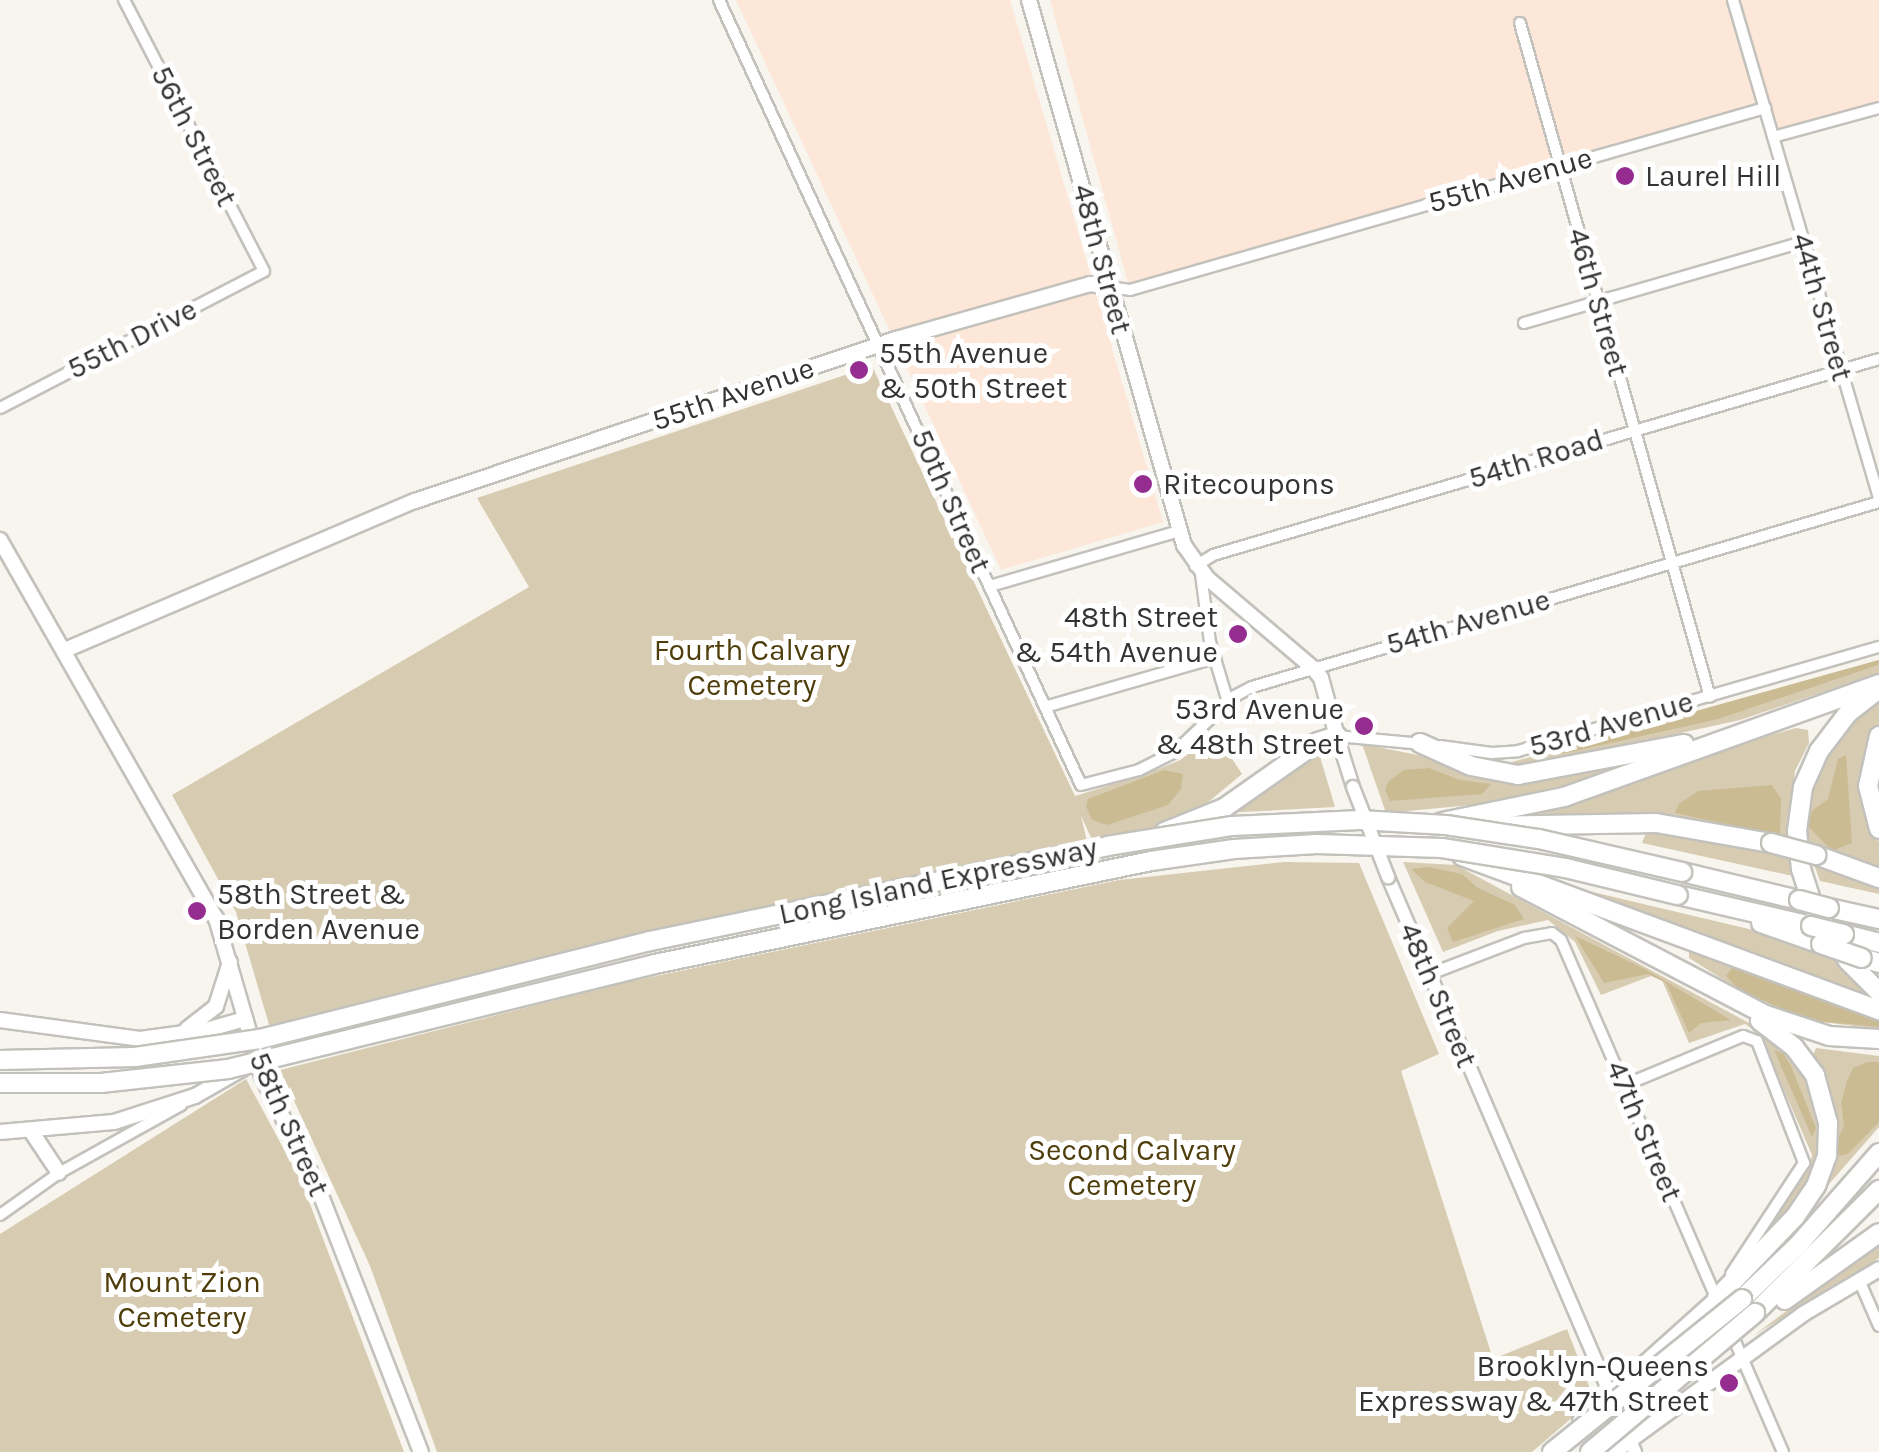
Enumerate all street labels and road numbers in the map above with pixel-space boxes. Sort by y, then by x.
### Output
street label: 56th Street [143,60,245,212]
street label: 55th Avenue [1424,139,1596,221]
street label: 48th Street [1065,180,1139,338]
street label: 46th Street [1560,224,1636,380]
street label: 44th Street [1784,229,1860,385]
street label: 55th Drive [61,291,203,387]
street label: 55th Avenue [647,349,819,439]
street label: 54th Road [1464,421,1608,497]
street label: 50th Street [903,424,999,578]
street label: 54th Avenue [1382,581,1554,663]
street label: 53rd Avenue [1525,683,1697,765]
street label: Long Island Expressway [776,830,1100,932]
street label: 48th Street [1391,917,1485,1073]
street label: 58th Street [241,1046,337,1202]
street label: 47th Street [1598,1055,1690,1207]

